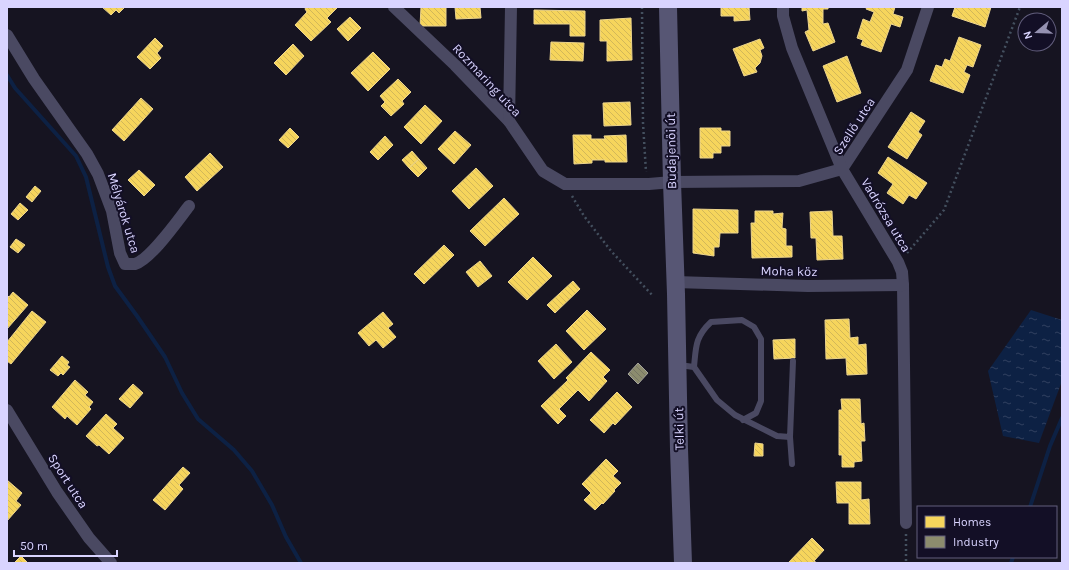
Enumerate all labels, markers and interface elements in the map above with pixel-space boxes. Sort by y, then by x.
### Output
north arrow [1017,12,1057,52]
text: N [1021,29,1035,41]
street label: Rozmaring utca [449,40,525,120]
street label: Szellő utca [830,95,878,157]
street label: Budajenői út [663,113,679,189]
street label: Mélyárok utca [105,171,143,255]
street label: Vadrózsa utca [858,175,914,255]
street label: Moha köz [760,263,818,279]
street label: Telki út [671,407,687,451]
street label: Sport utca [45,451,91,511]
legend [917,506,1057,558]
text: Homes [953,515,991,529]
scale bar [14,532,117,558]
text: Industry [953,535,999,549]
text: 50 m [20,539,48,553]

